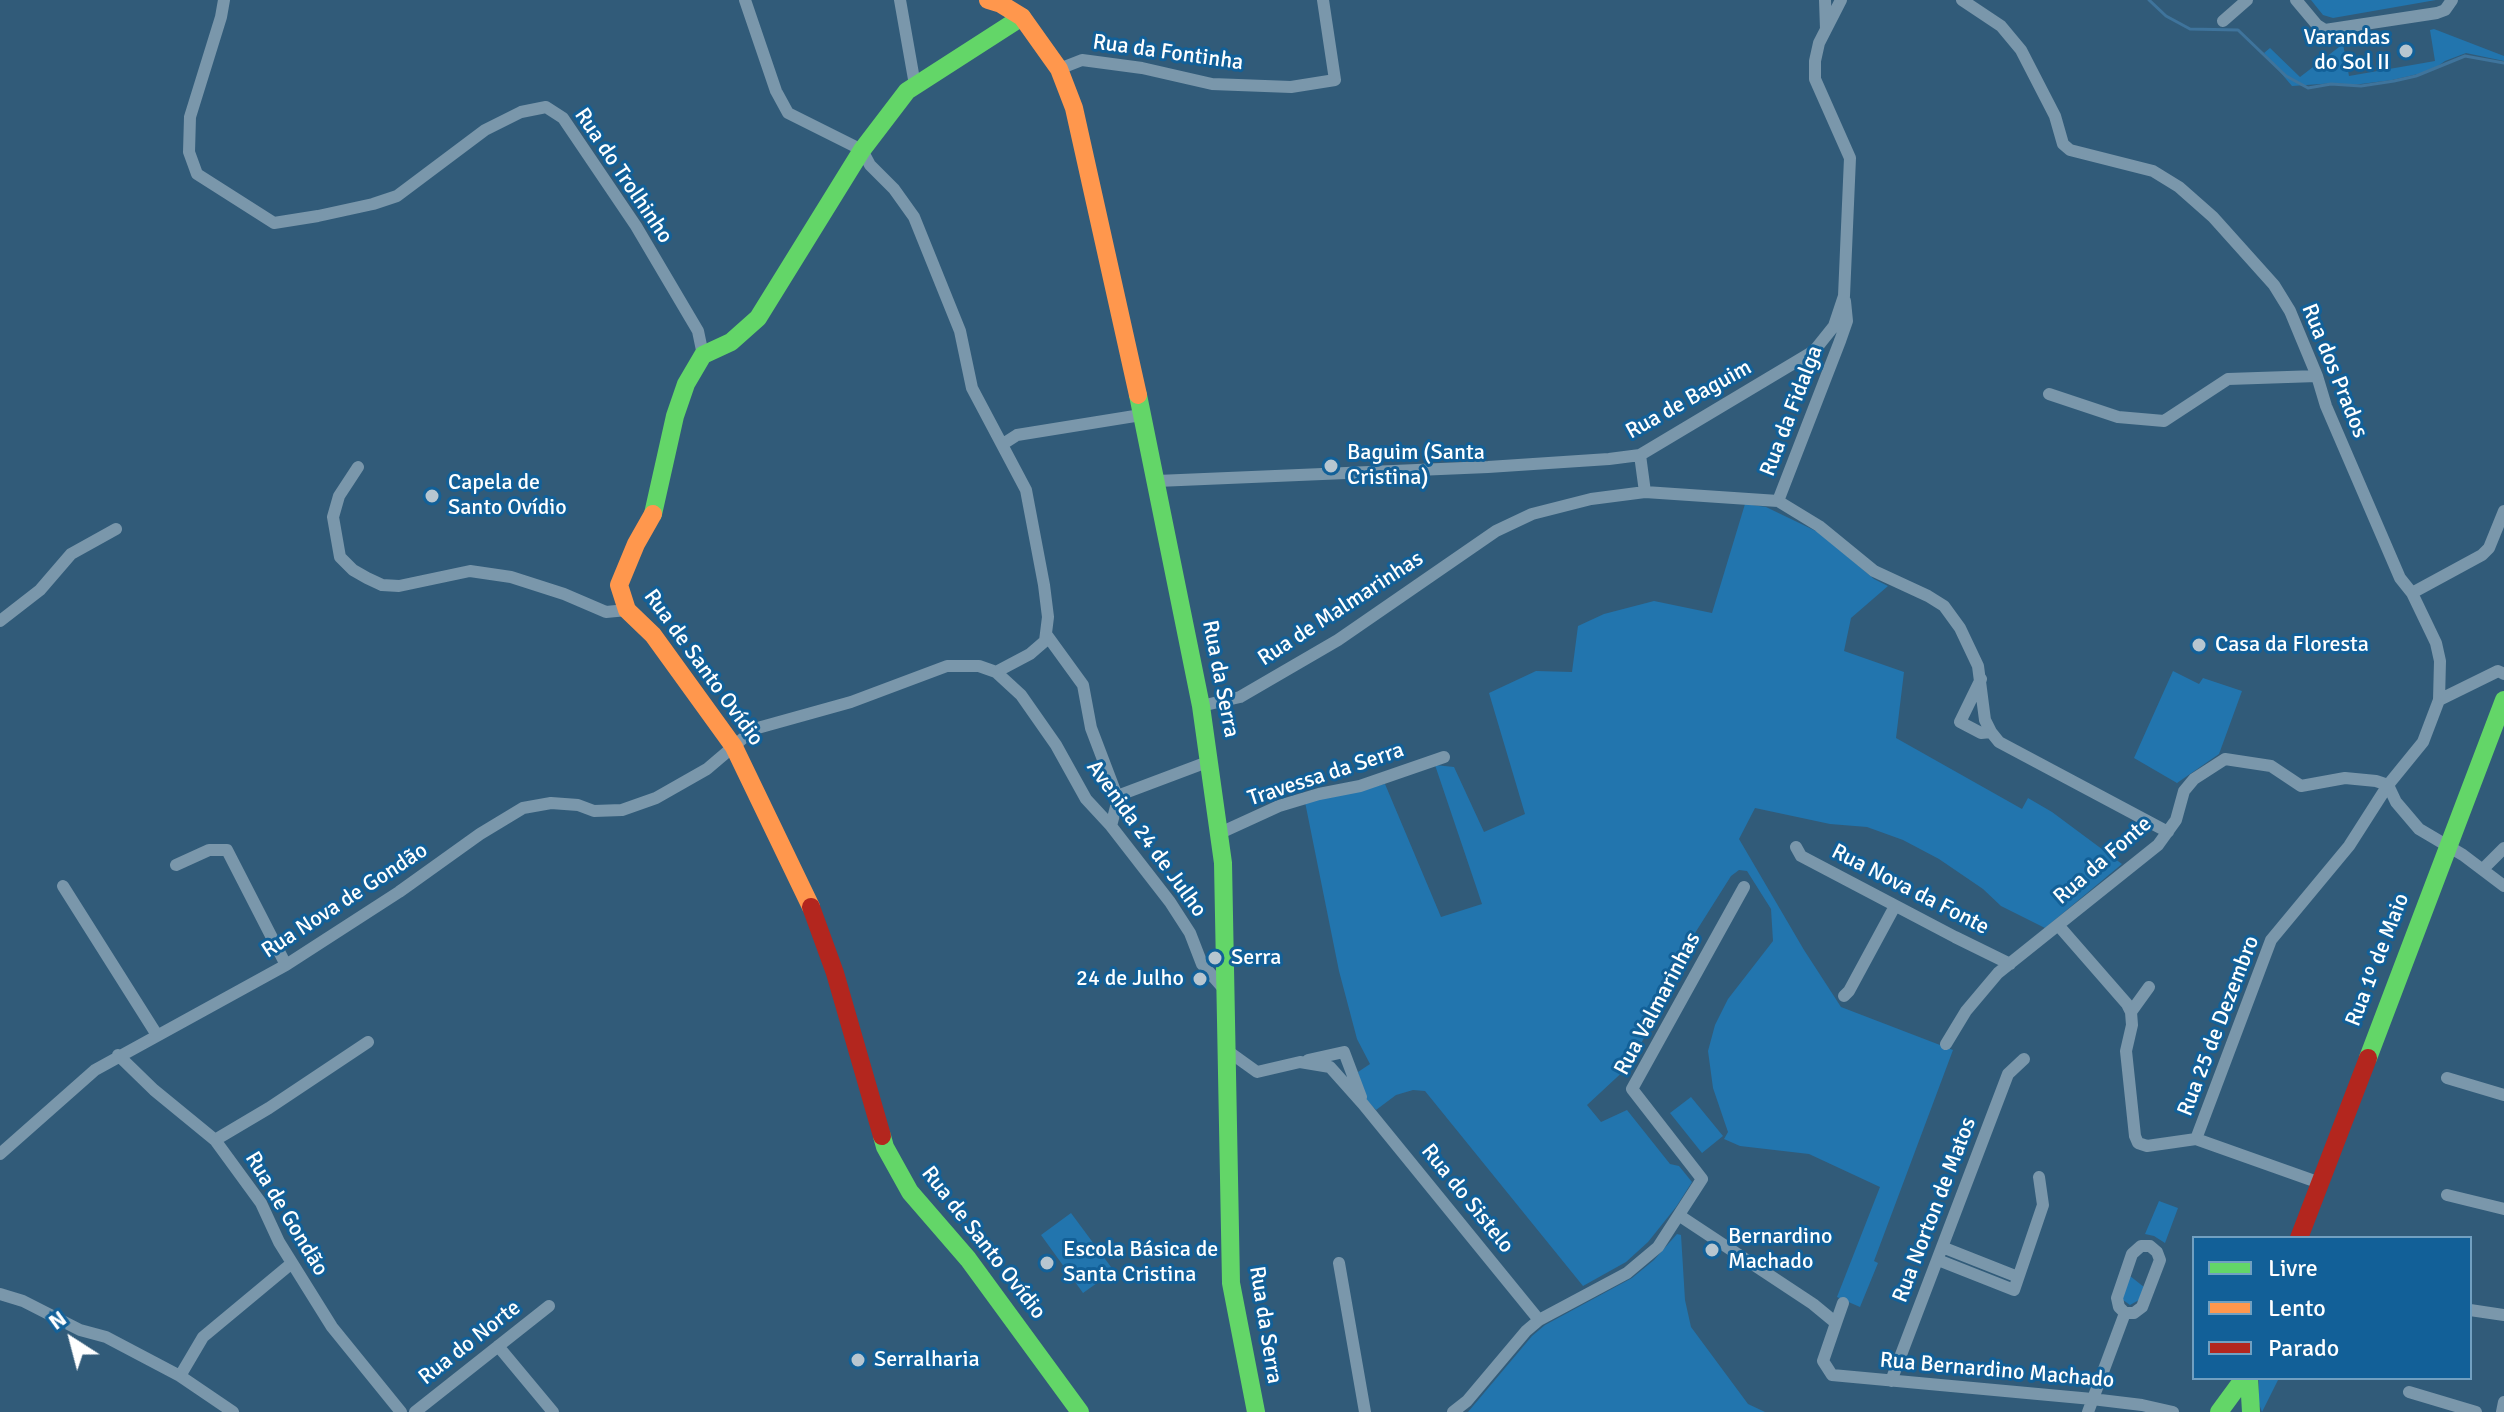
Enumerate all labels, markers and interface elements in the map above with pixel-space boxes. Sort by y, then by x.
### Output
place label: Varandas do Sol II [2304,25,2390,76]
street label: Rua da Fontinha [1091,29,1245,77]
marker: Varandas do Sol II [2397,42,2415,60]
street label: Rua do Trolhinho [568,103,678,249]
street label: Rua dos Prados [2295,300,2373,442]
street label: Rua da Fidalga [1755,342,1829,480]
street label: Rua de Baguim [1622,355,1756,445]
place label: Baguim (Santa Cristina) [1347,440,1485,492]
marker: Baguim (Santa Cristina) [1322,457,1340,475]
place label: Capela de Santo Ovídio [448,470,567,522]
marker: Capela de Santo Ovídio [423,487,441,505]
street label: Rua de Malmarinhas [1253,546,1429,672]
street label: Rua de Santo Ovídio [637,585,769,751]
street label: Rua da Serra [1196,618,1244,740]
place label: Casa da Floresta [2215,632,2369,658]
marker: Casa da Floresta [2190,636,2208,654]
street label: Travessa da Serra [1245,737,1407,813]
street label: Avenida 24 de Julho [1080,755,1212,923]
street label: Rua da Fonte [2049,811,2157,911]
street label: Rua Nova de Gondão [257,838,433,964]
street label: Rua Nova da Fonte [1827,839,1993,941]
street label: Rua 1º de Maio [2341,890,2415,1030]
street label: Rua Valmarinhas [1609,928,1707,1080]
street label: Rua 25 de Dezembro [2172,932,2266,1120]
place label: Serra [1231,945,1281,971]
marker: Serra [1206,949,1224,967]
place label: 24 de Julho [1076,966,1184,992]
marker: 24 de Julho [1191,970,1209,988]
street label: Rua Norton de Matos [1888,1114,1982,1306]
street label: Rua do Sistelo [1415,1139,1519,1259]
street label: Rua de Gondão [239,1147,333,1281]
street label: Rua de Santo Ovídio [915,1161,1051,1325]
place label: Bernardino Machado [1728,1224,1832,1276]
legend [2192,1236,2472,1380]
place label: Escola Básica de Santa Cristina [1063,1237,1218,1288]
marker: Bernardino Machado [1703,1241,1721,1259]
text: Livre [2268,1253,2318,1283]
marker: Escola Básica de Santa Cristina [1038,1254,1056,1272]
street label: Rua da Serra [1243,1264,1287,1386]
text: Lento [2268,1293,2326,1323]
street label: Rua do Norte [414,1295,526,1391]
north arrow [32,1300,112,1380]
text: N [43,1305,72,1336]
text: Parado [2268,1333,2339,1363]
place label: Serralharia [874,1347,980,1373]
street label: Rua Bernardino Machado [1879,1348,2115,1394]
marker: Serralharia [849,1351,867,1369]

